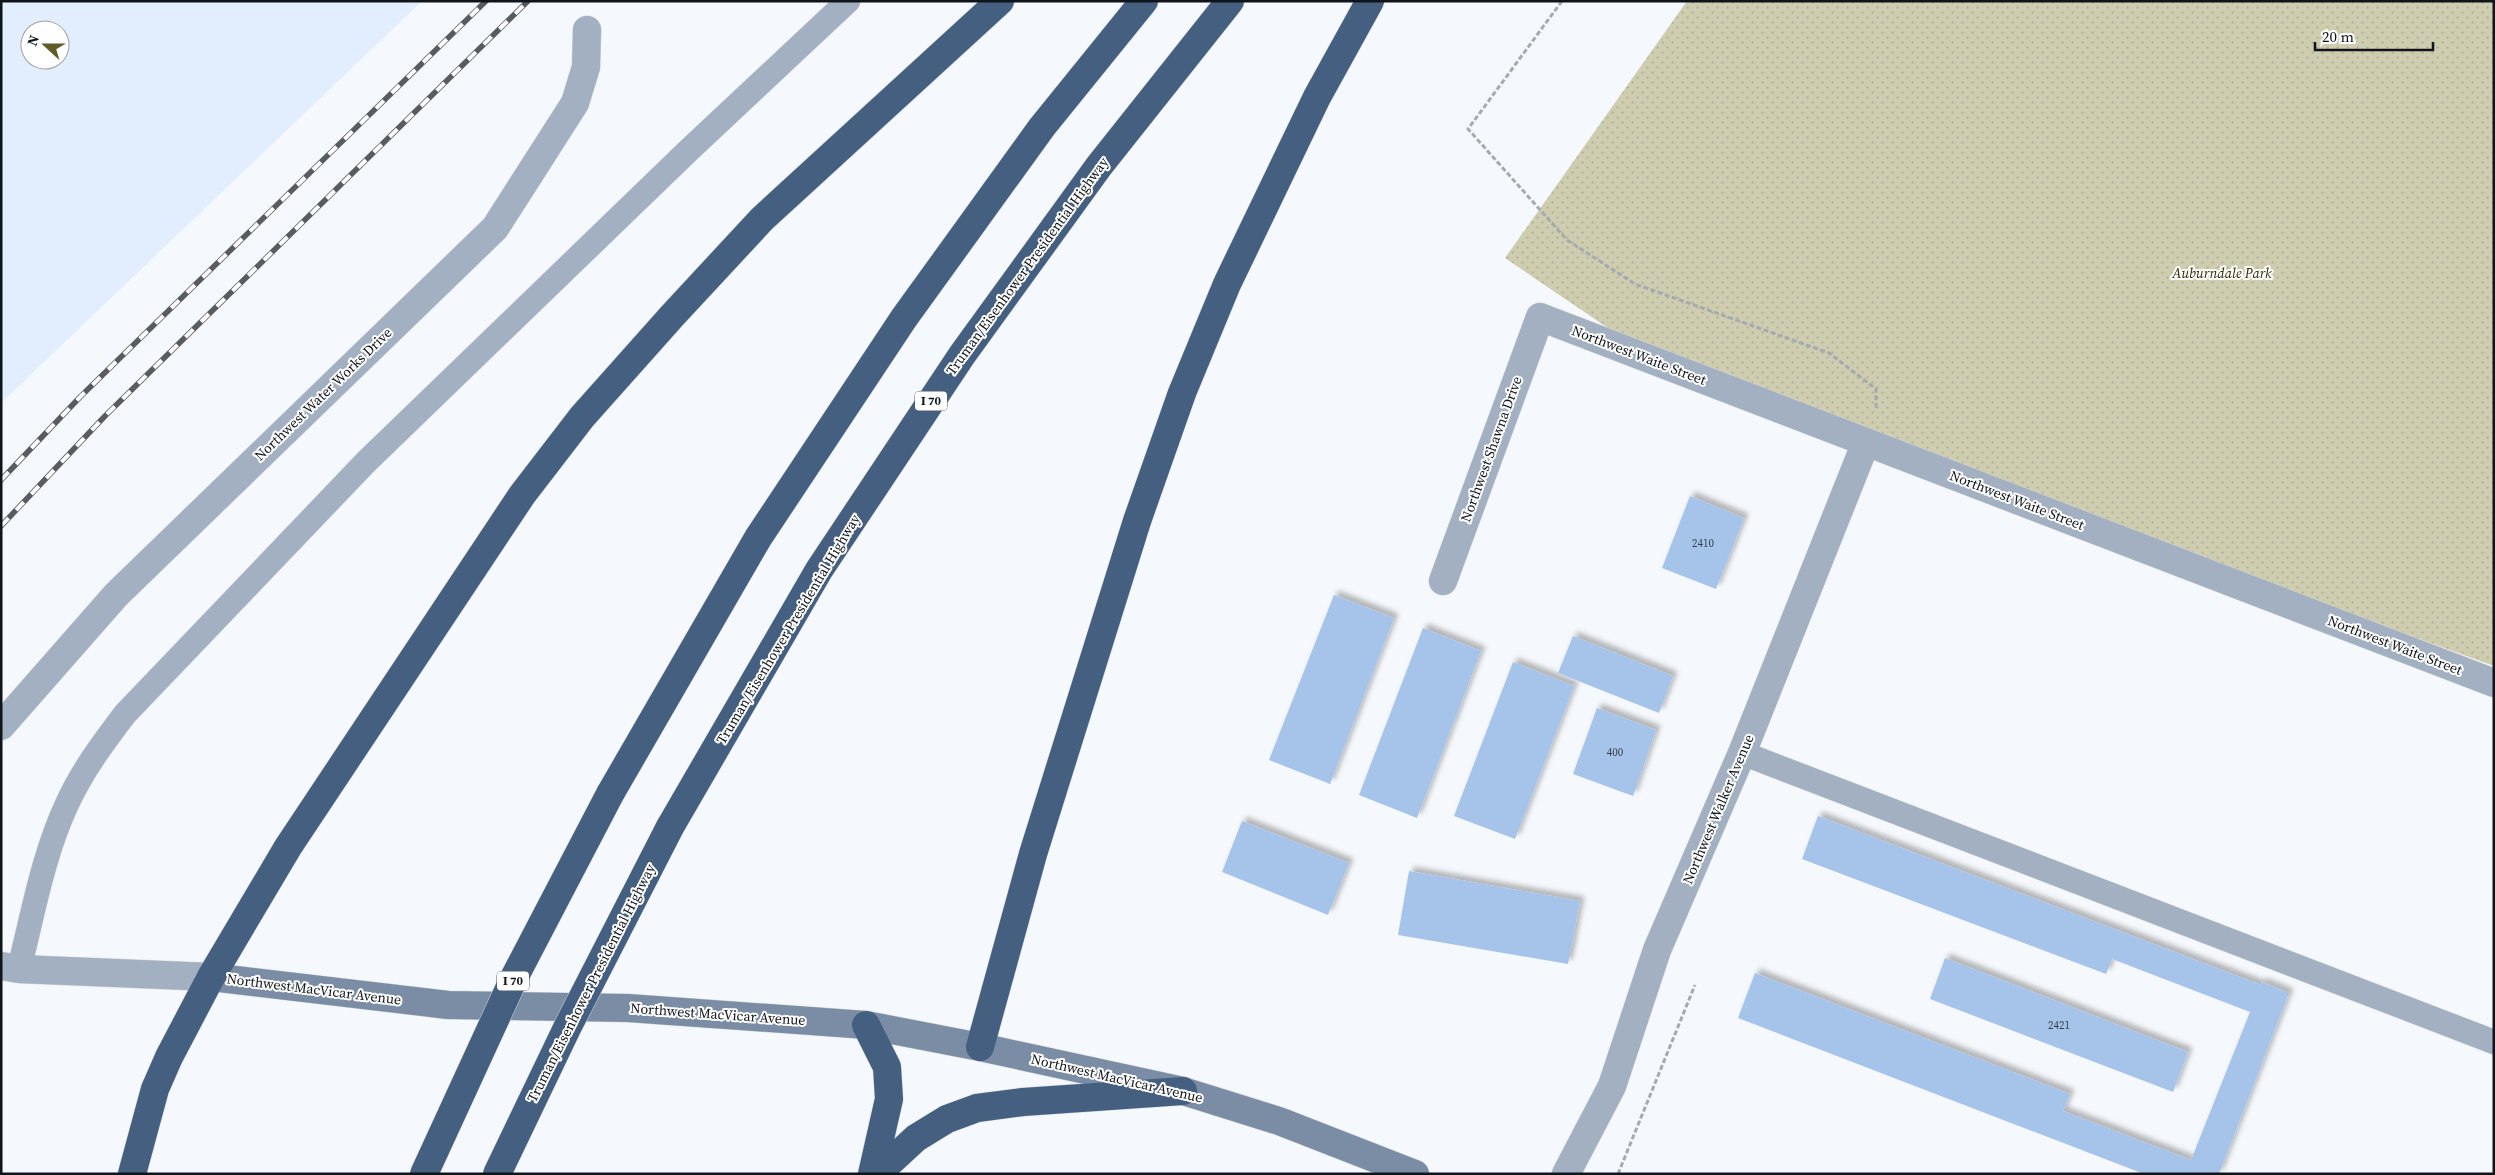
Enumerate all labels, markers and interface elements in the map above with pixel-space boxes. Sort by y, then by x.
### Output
north arrow [20,20,70,70]
scale bar [2315,20,2432,52]
text: 20 m [2322,26,2354,47]
text: N [22,32,44,49]
street label: Truman/Eisenhower Presidential Highway [941,152,1113,379]
park label: Auburndale Park [2171,263,2272,283]
street label: Northwest Waite Street [1569,320,1710,390]
street label: Northwest Water Works Drive [250,323,396,465]
street label: Northwest Shawna Drive [1455,373,1527,525]
road number: I 70 [915,392,947,411]
street label: Northwest Waite Street [1947,465,2088,535]
street label: Truman/Eisenhower Presidential Highway [711,510,865,748]
house number: 2410 [1692,536,1714,551]
street label: Northwest Waite Street [2325,610,2466,680]
street label: Northwest Walker Avenue [1677,731,1759,887]
house number: 400 [1607,745,1624,760]
street label: Truman/Eisenhower Presidential Highway [522,860,660,1106]
street label: Northwest MacVicar Avenue [226,968,402,1010]
road number: I 70 [497,971,529,990]
street label: Northwest MacVicar Avenue [630,998,806,1030]
house number: 2421 [2048,1018,2070,1033]
street label: Northwest MacVicar Avenue [1029,1049,1205,1107]

